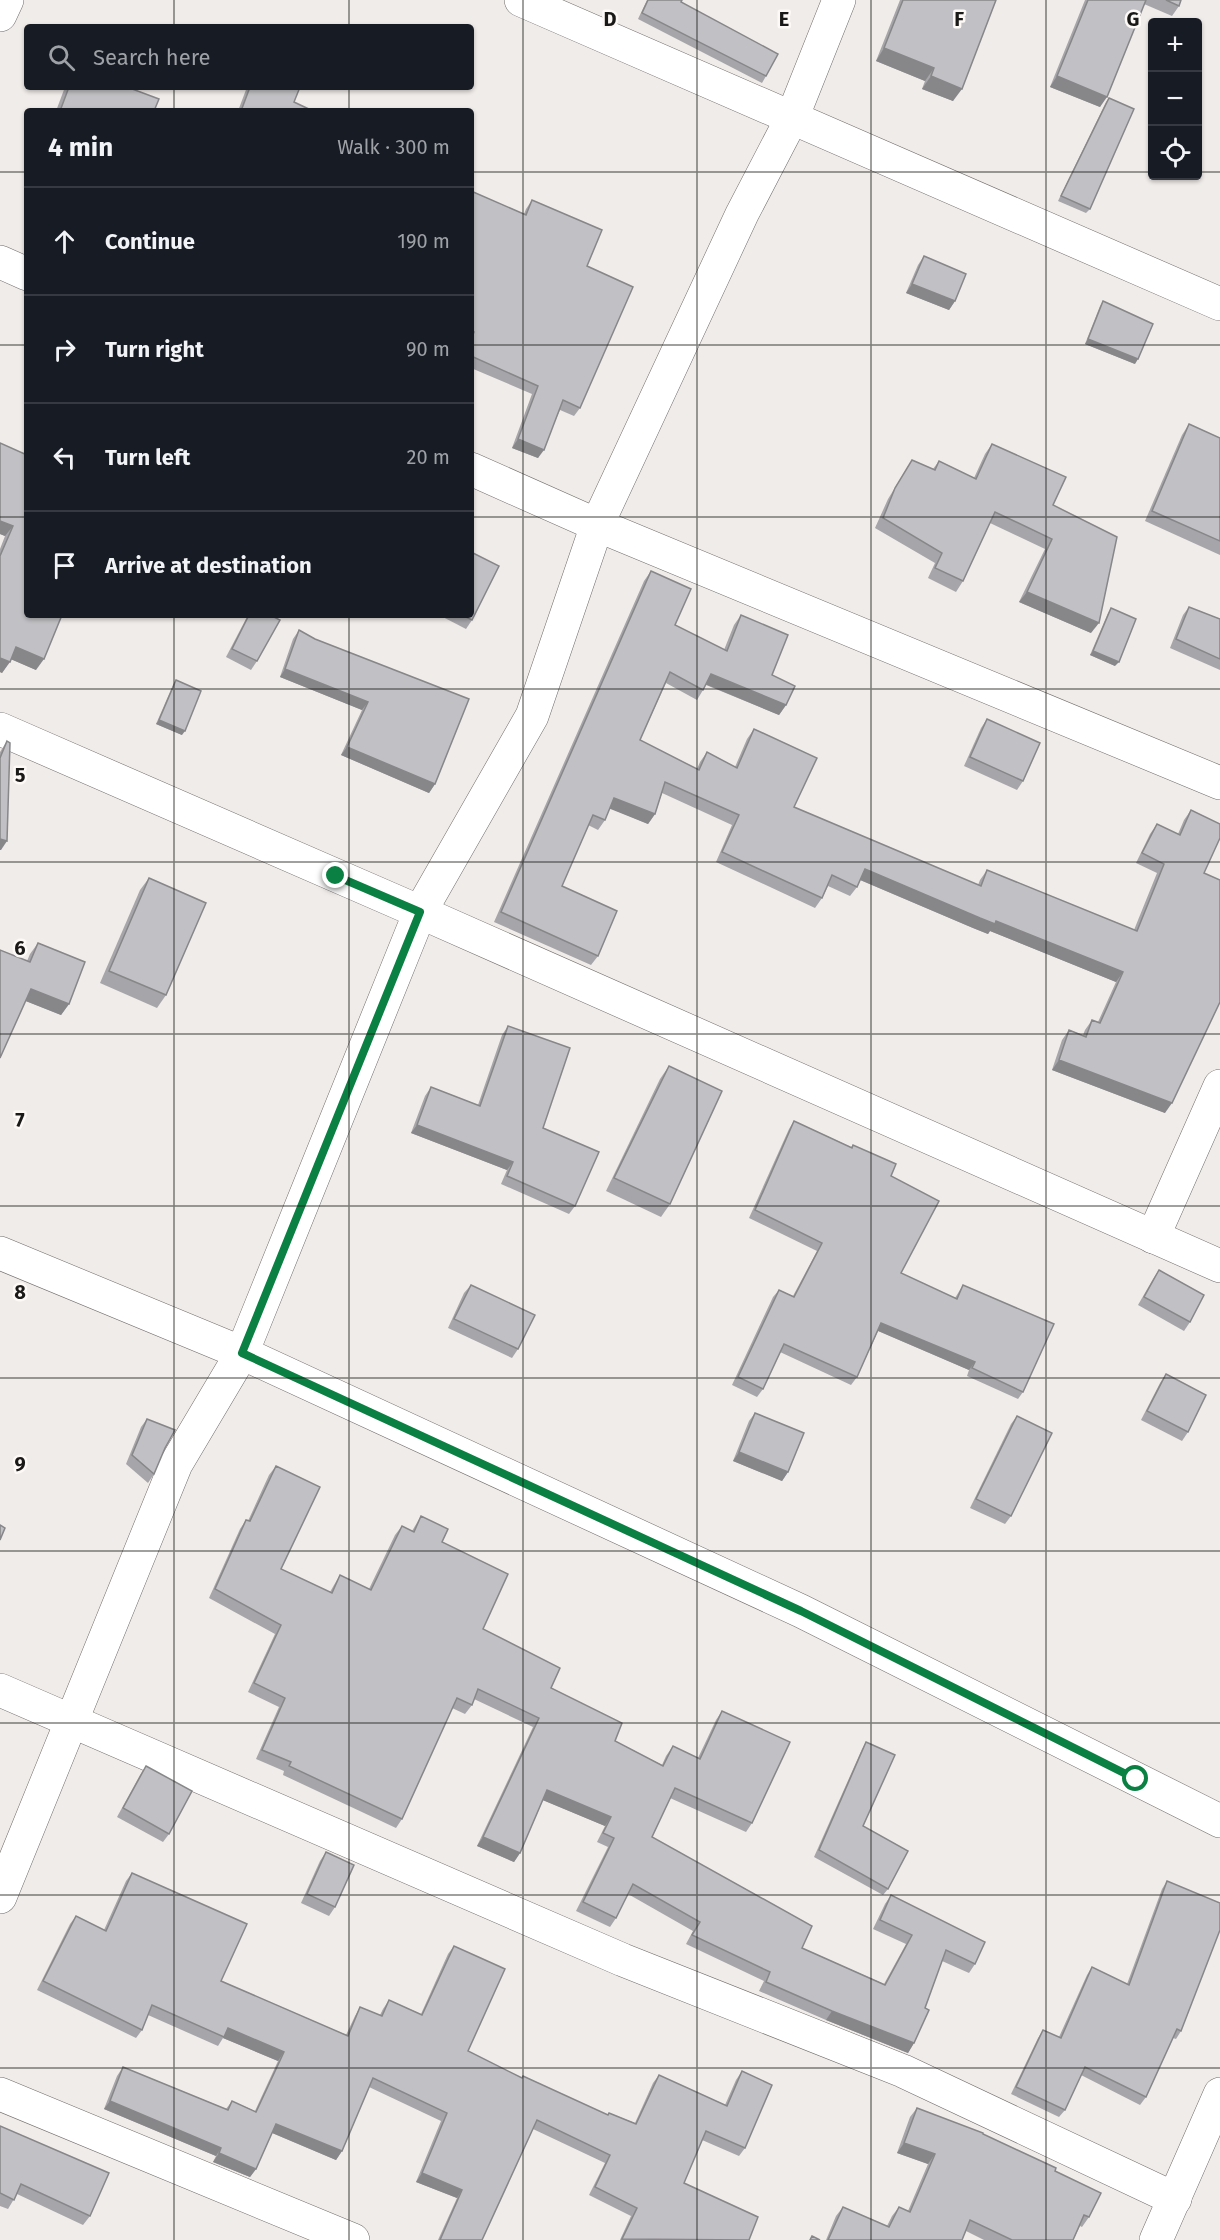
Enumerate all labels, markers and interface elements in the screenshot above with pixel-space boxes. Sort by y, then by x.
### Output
text: D [603,7,617,31]
text: E [779,7,789,31]
text: F [954,7,964,31]
text: G [1127,7,1139,31]
map controls [1148,18,1202,180]
button: + [1148,18,1202,72]
search box [24,24,474,90]
icon: search [45,41,78,74]
text: Search here [93,44,211,71]
button: − [1148,72,1202,126]
button: locate [1148,126,1202,180]
text: 4 min [48,132,113,163]
text: Walk · 300 m [337,135,450,159]
icon: ahead [48,225,81,258]
text: Continue [105,228,195,255]
text: 190 m [397,229,450,253]
icon: right [48,333,81,366]
text: Turn right [105,336,204,363]
text: 90 m [406,337,450,361]
icon: left [48,441,81,474]
text: Turn left [105,444,190,471]
text: 20 m [407,445,450,469]
icon: arrive [48,549,81,582]
text: Arrive at destination [105,552,312,579]
text: 5 [15,763,26,787]
route end [322,862,348,888]
text: 6 [14,936,26,960]
text: 7 [15,1108,25,1132]
text: 8 [14,1280,26,1304]
text: 9 [14,1452,26,1476]
route start [1122,1765,1148,1791]

